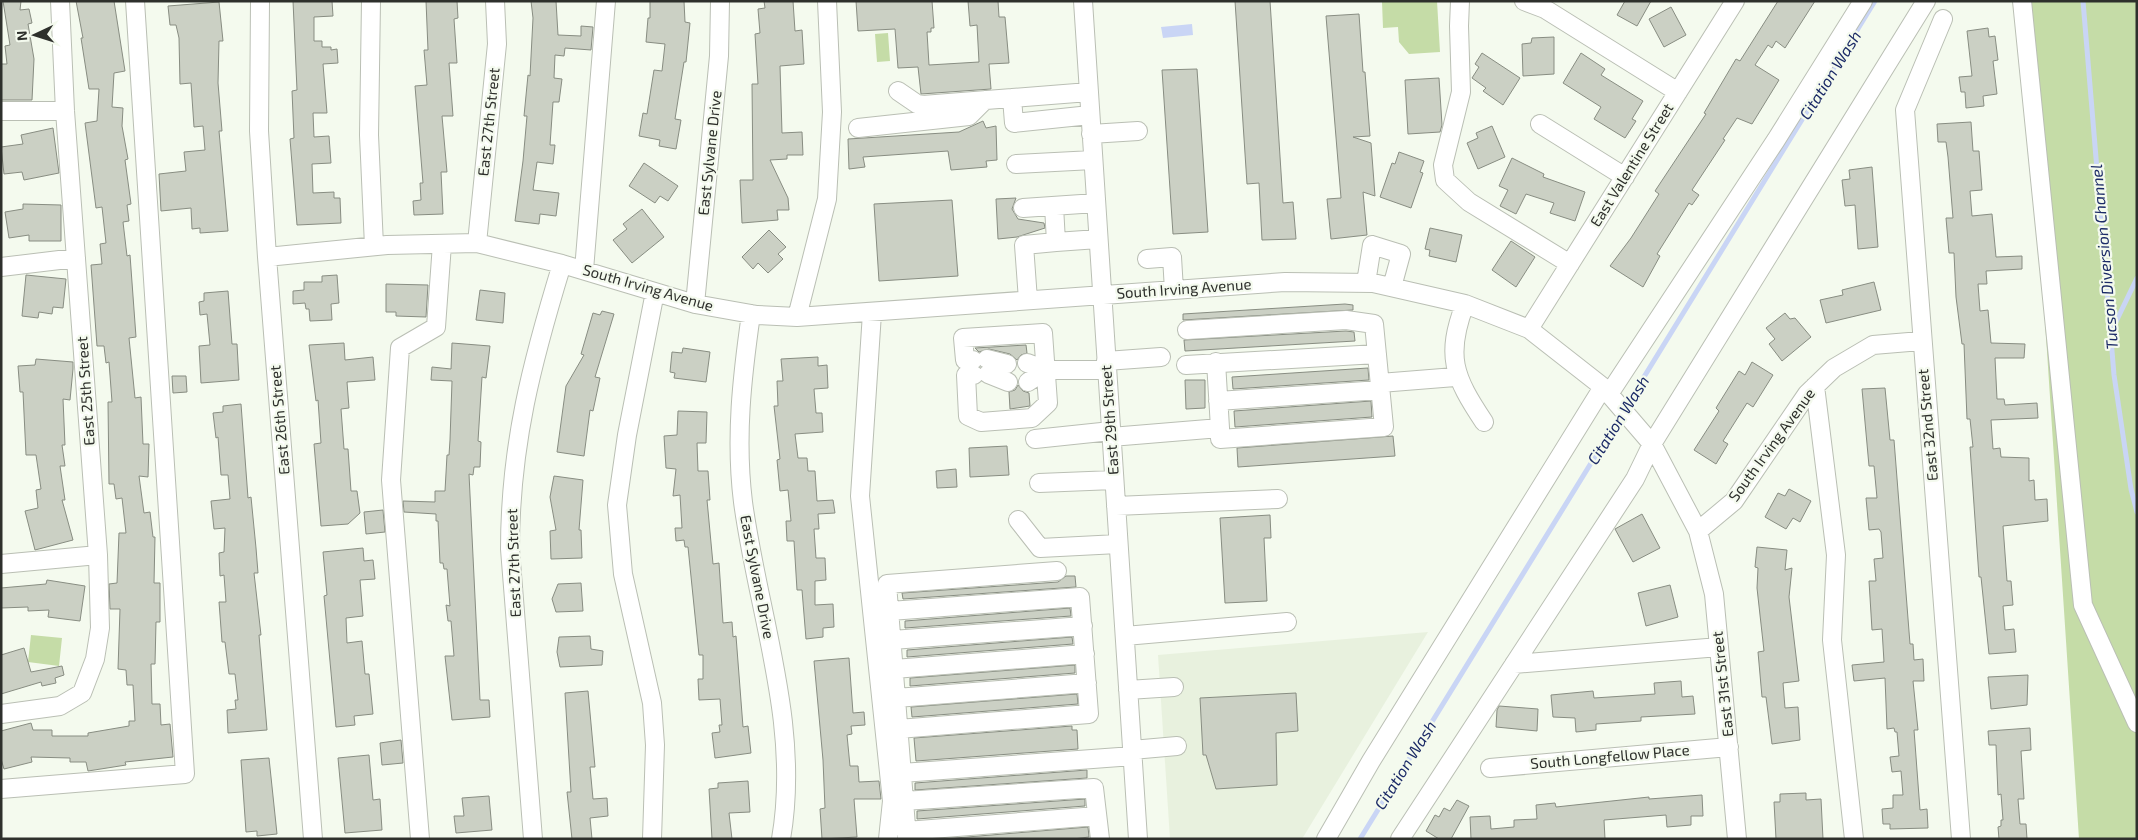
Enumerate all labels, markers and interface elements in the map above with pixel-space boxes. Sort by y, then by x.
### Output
north arrow [10,10,60,60]
water label: Citation Wash [1795,27,1864,123]
text: N [13,30,30,42]
street label: East 27th Street [473,67,503,177]
street label: East Sylvane Drive [693,90,725,216]
street label: East Valentine Street [1586,99,1677,230]
water label: Tucson Diversion Channel [2086,164,2121,350]
street label: South Irving Avenue [581,260,716,314]
street label: South Irving Avenue [1116,274,1252,302]
street label: East 25th Street [72,336,98,446]
street label: East 26th Street [265,364,293,476]
street label: East 29th Street [1096,364,1122,475]
street label: East 32nd Street [1913,368,1941,482]
water label: Citation Wash [1583,372,1652,468]
street label: South Irving Avenue [1724,384,1818,504]
street label: East 27th Street [502,508,524,618]
street label: East Sylvane Drive [737,513,779,640]
street label: East 31st Street [1707,630,1736,738]
water label: Citation Wash [1370,717,1439,813]
street label: South Longfellow Place [1530,740,1690,772]

